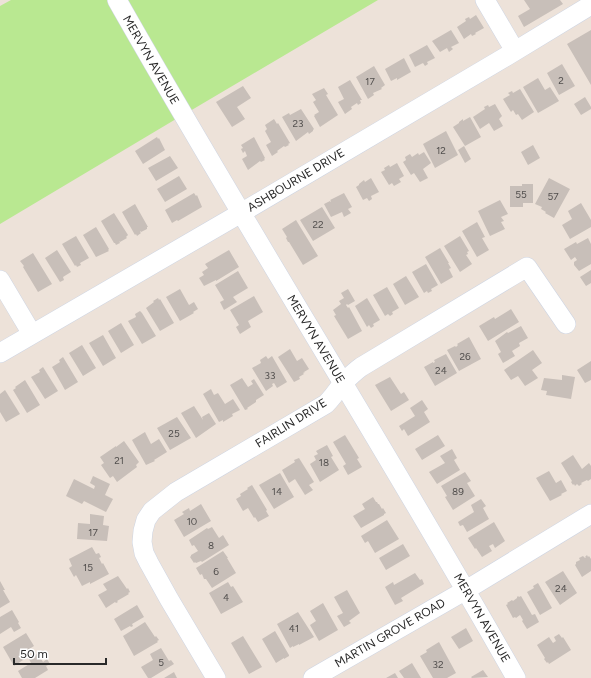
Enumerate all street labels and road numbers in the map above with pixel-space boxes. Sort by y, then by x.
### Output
street label: MERVYN AVENUE [120,13,182,107]
street label: ASHBOURNE DRIVE [245,145,347,215]
street label: MERVYN AVENUE [284,292,348,386]
street label: FAIRLIN DRIVE [253,395,329,451]
street label: MERVYN AVENUE [451,571,513,665]
street label: MARTIN GROVE ROAD [332,596,448,670]

